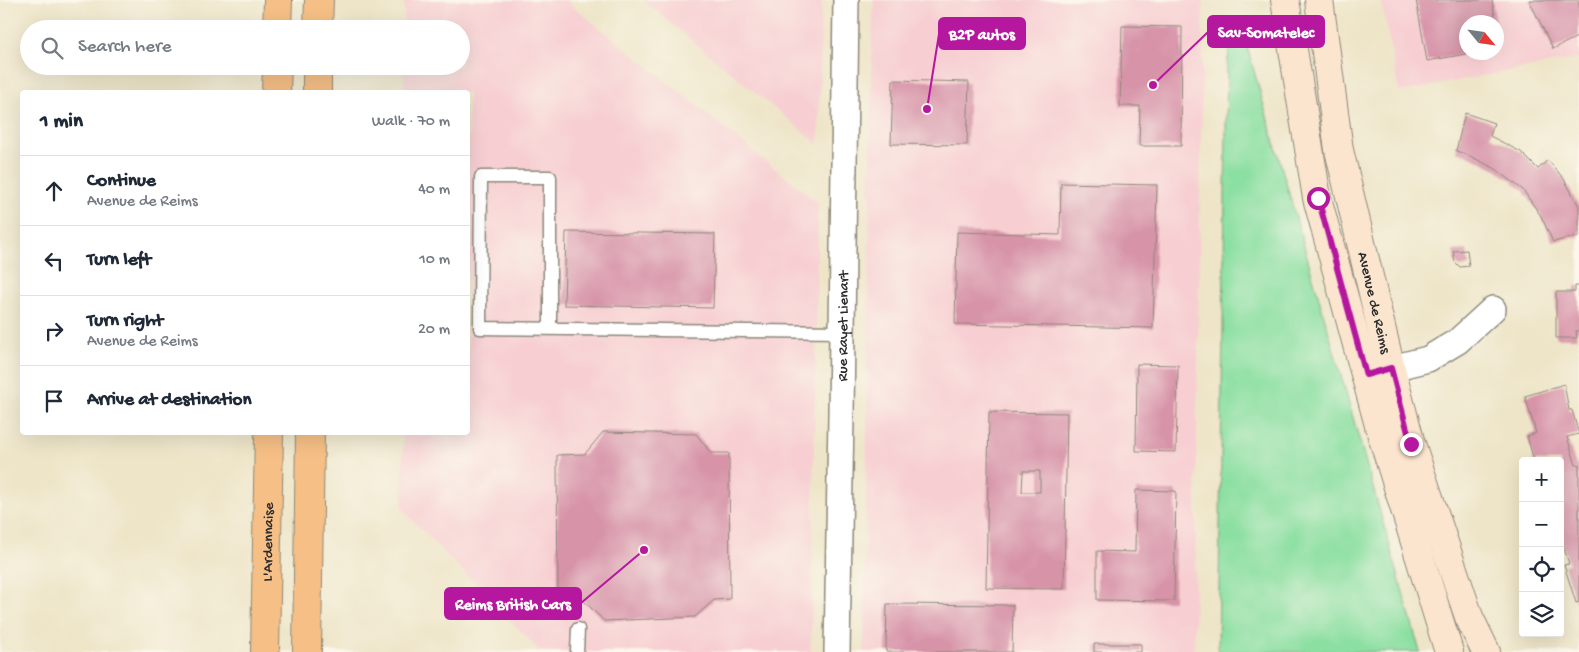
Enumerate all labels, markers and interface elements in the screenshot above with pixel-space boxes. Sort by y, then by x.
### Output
north arrow [1459,15,1504,60]
callout: Sav-Somatelec [1208,16,1324,47]
callout: B2P autos [939,18,1025,49]
search box [20,20,470,75]
text: Sav-Somatelec [1218,25,1316,44]
text: B2P autos [948,27,1016,46]
icon: search [38,34,66,62]
text: Search here [78,36,172,59]
text: 1 min [40,110,83,135]
text: Walk · 70 m [372,113,450,132]
text: Continue [87,170,156,193]
icon: ahead [40,177,68,205]
text: 40 m [418,181,450,200]
route start [1307,187,1330,210]
text: Avenue de Reims [87,193,198,212]
icon: left [40,247,68,275]
text: Turn left [87,249,151,272]
street label: Avenue de Reims [1352,250,1394,356]
text: 10 m [419,251,450,270]
street label: Rue Rayet Lienart [834,269,854,381]
text: Turn right [87,310,163,333]
icon: right [40,317,68,345]
text: 20 m [418,321,450,340]
text: Avenue de Reims [87,333,198,352]
icon: arrive [40,387,68,415]
text: Arrive at destination [87,389,251,412]
route end [1400,433,1423,456]
map controls [1519,457,1564,637]
button: + [1519,457,1564,502]
street label: L'Ardennaise [259,502,279,582]
button: − [1519,502,1564,547]
button: locate [1519,547,1564,592]
callout: Reims British Cars [445,588,581,619]
button: layers [1519,592,1564,637]
text: Reims British Cars [454,597,572,616]

